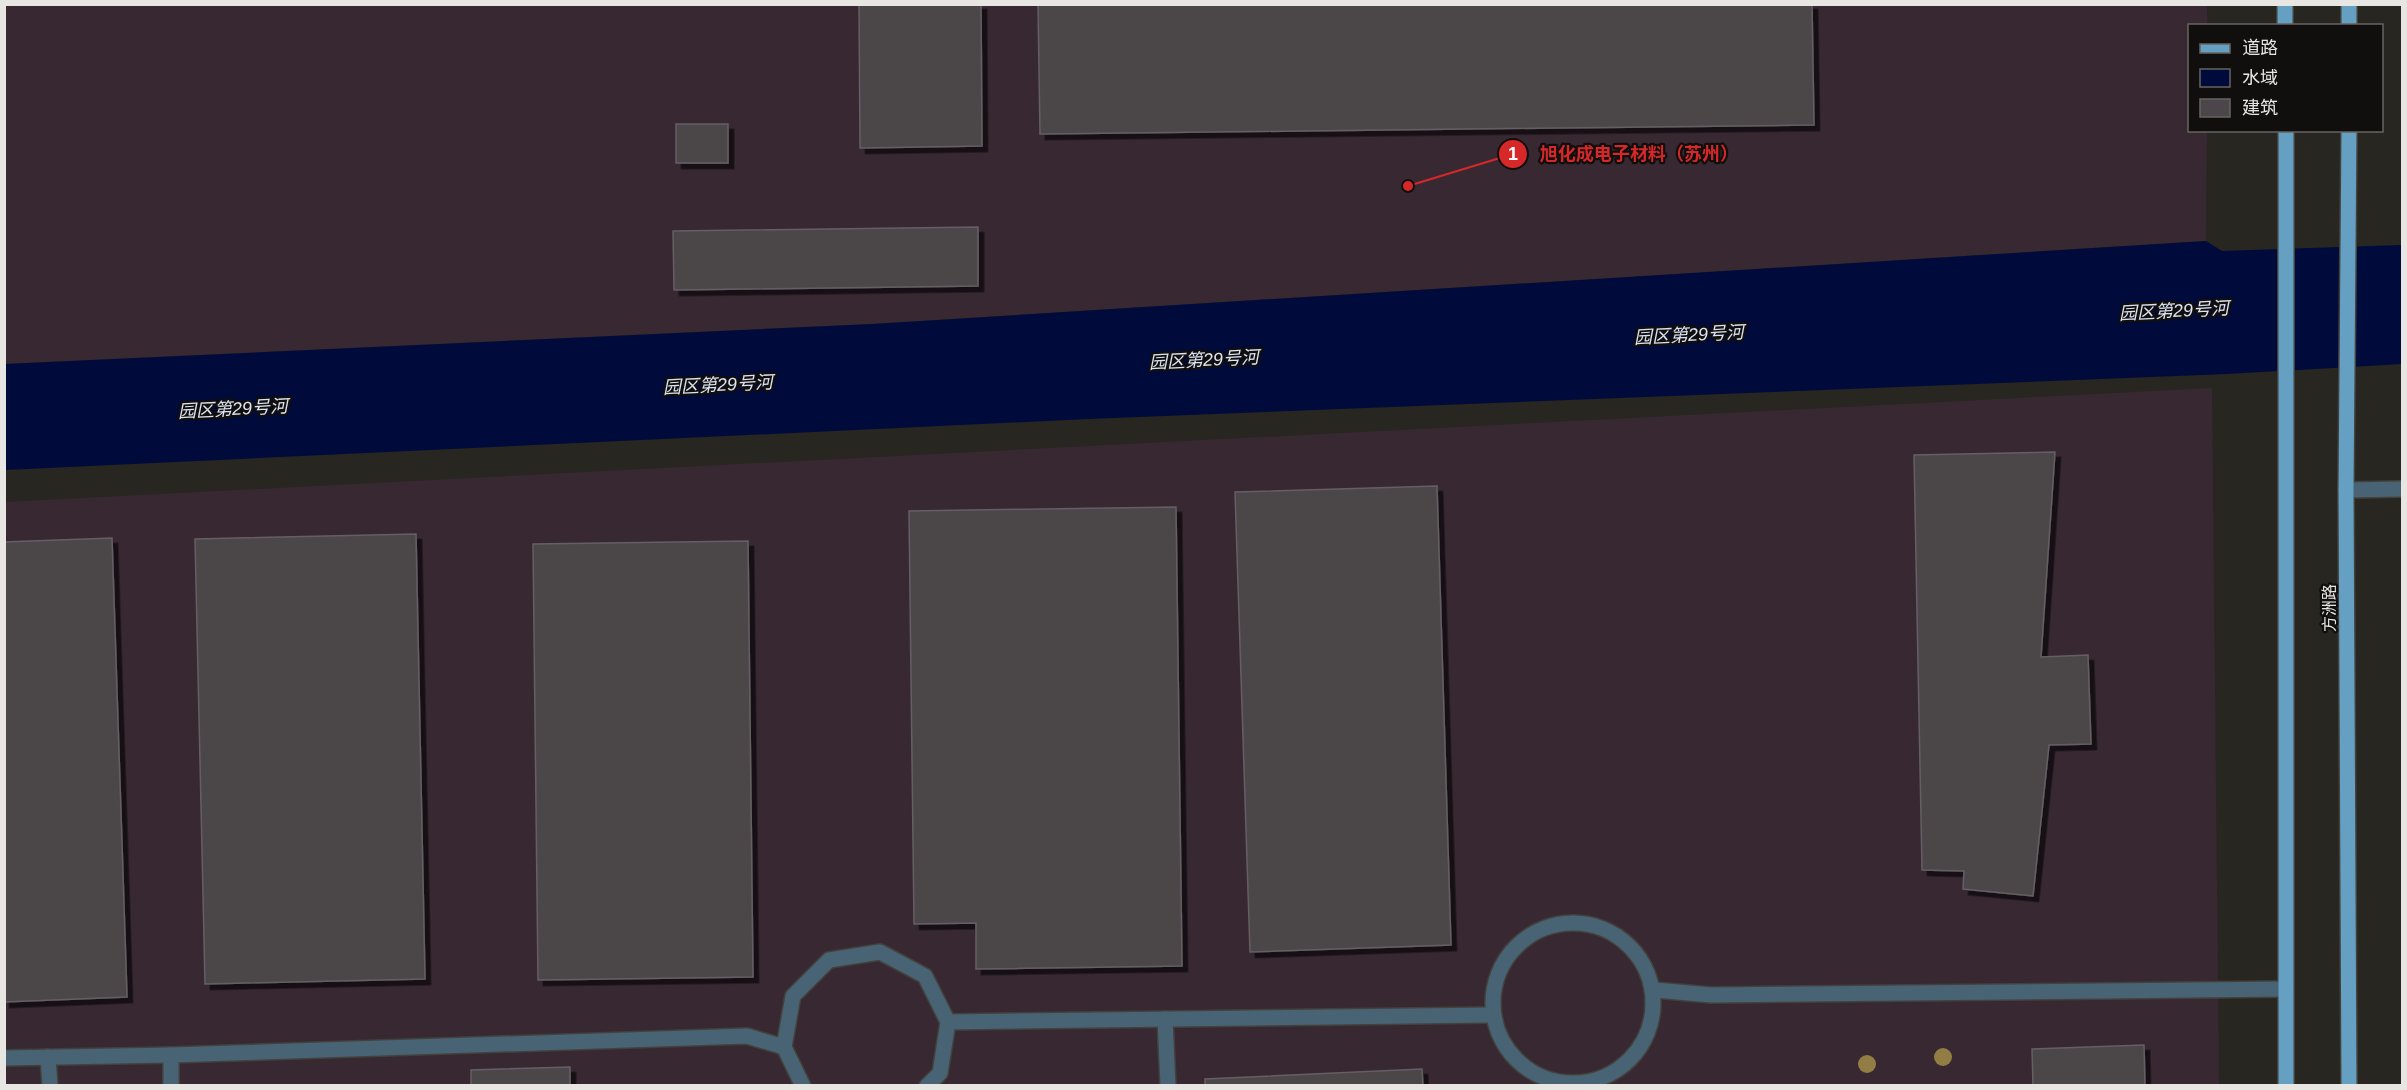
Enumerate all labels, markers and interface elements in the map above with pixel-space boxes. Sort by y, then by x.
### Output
legend [2188,24,2383,132]
text: 道路 [2242,38,2278,58]
text: 水域 [2242,68,2278,88]
text: 建筑 [2242,98,2278,118]
callout: 旭化成电子材料（苏州） [1498,136,1750,172]
text: 1 [1508,144,1518,164]
text: 旭化成电子材料（苏州） [1540,144,1738,164]
water label: 园区第29号河 [2119,298,2232,324]
water label: 园区第29号河 [1634,322,1747,348]
water label: 园区第29号河 [1149,347,1262,373]
water label: 园区第29号河 [663,372,776,398]
water label: 园区第29号河 [178,396,291,422]
street label: 方洲路 [2321,584,2338,632]

